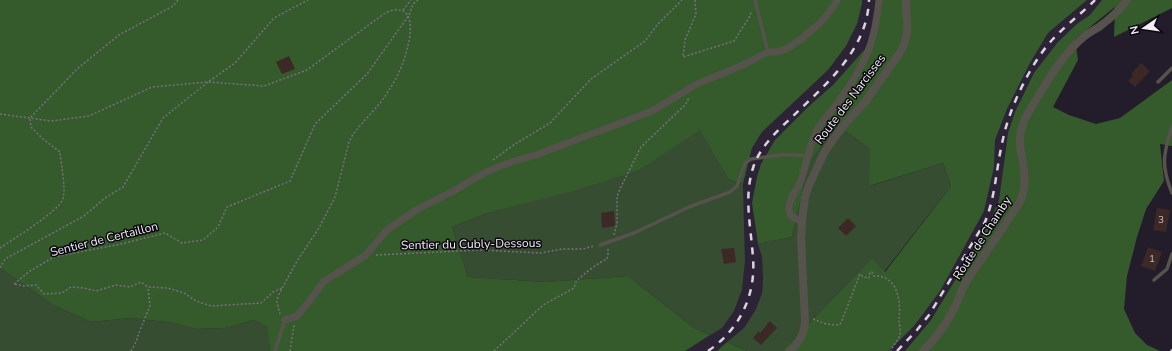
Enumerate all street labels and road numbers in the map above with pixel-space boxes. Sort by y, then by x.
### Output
street label: Route des Narcisses [811,51,889,147]
street label: Route de Chamby [949,193,1015,283]
street label: Sentier de Certaillon [49,218,159,260]
street label: Sentier du Cubly-Dessous [401,235,541,253]

